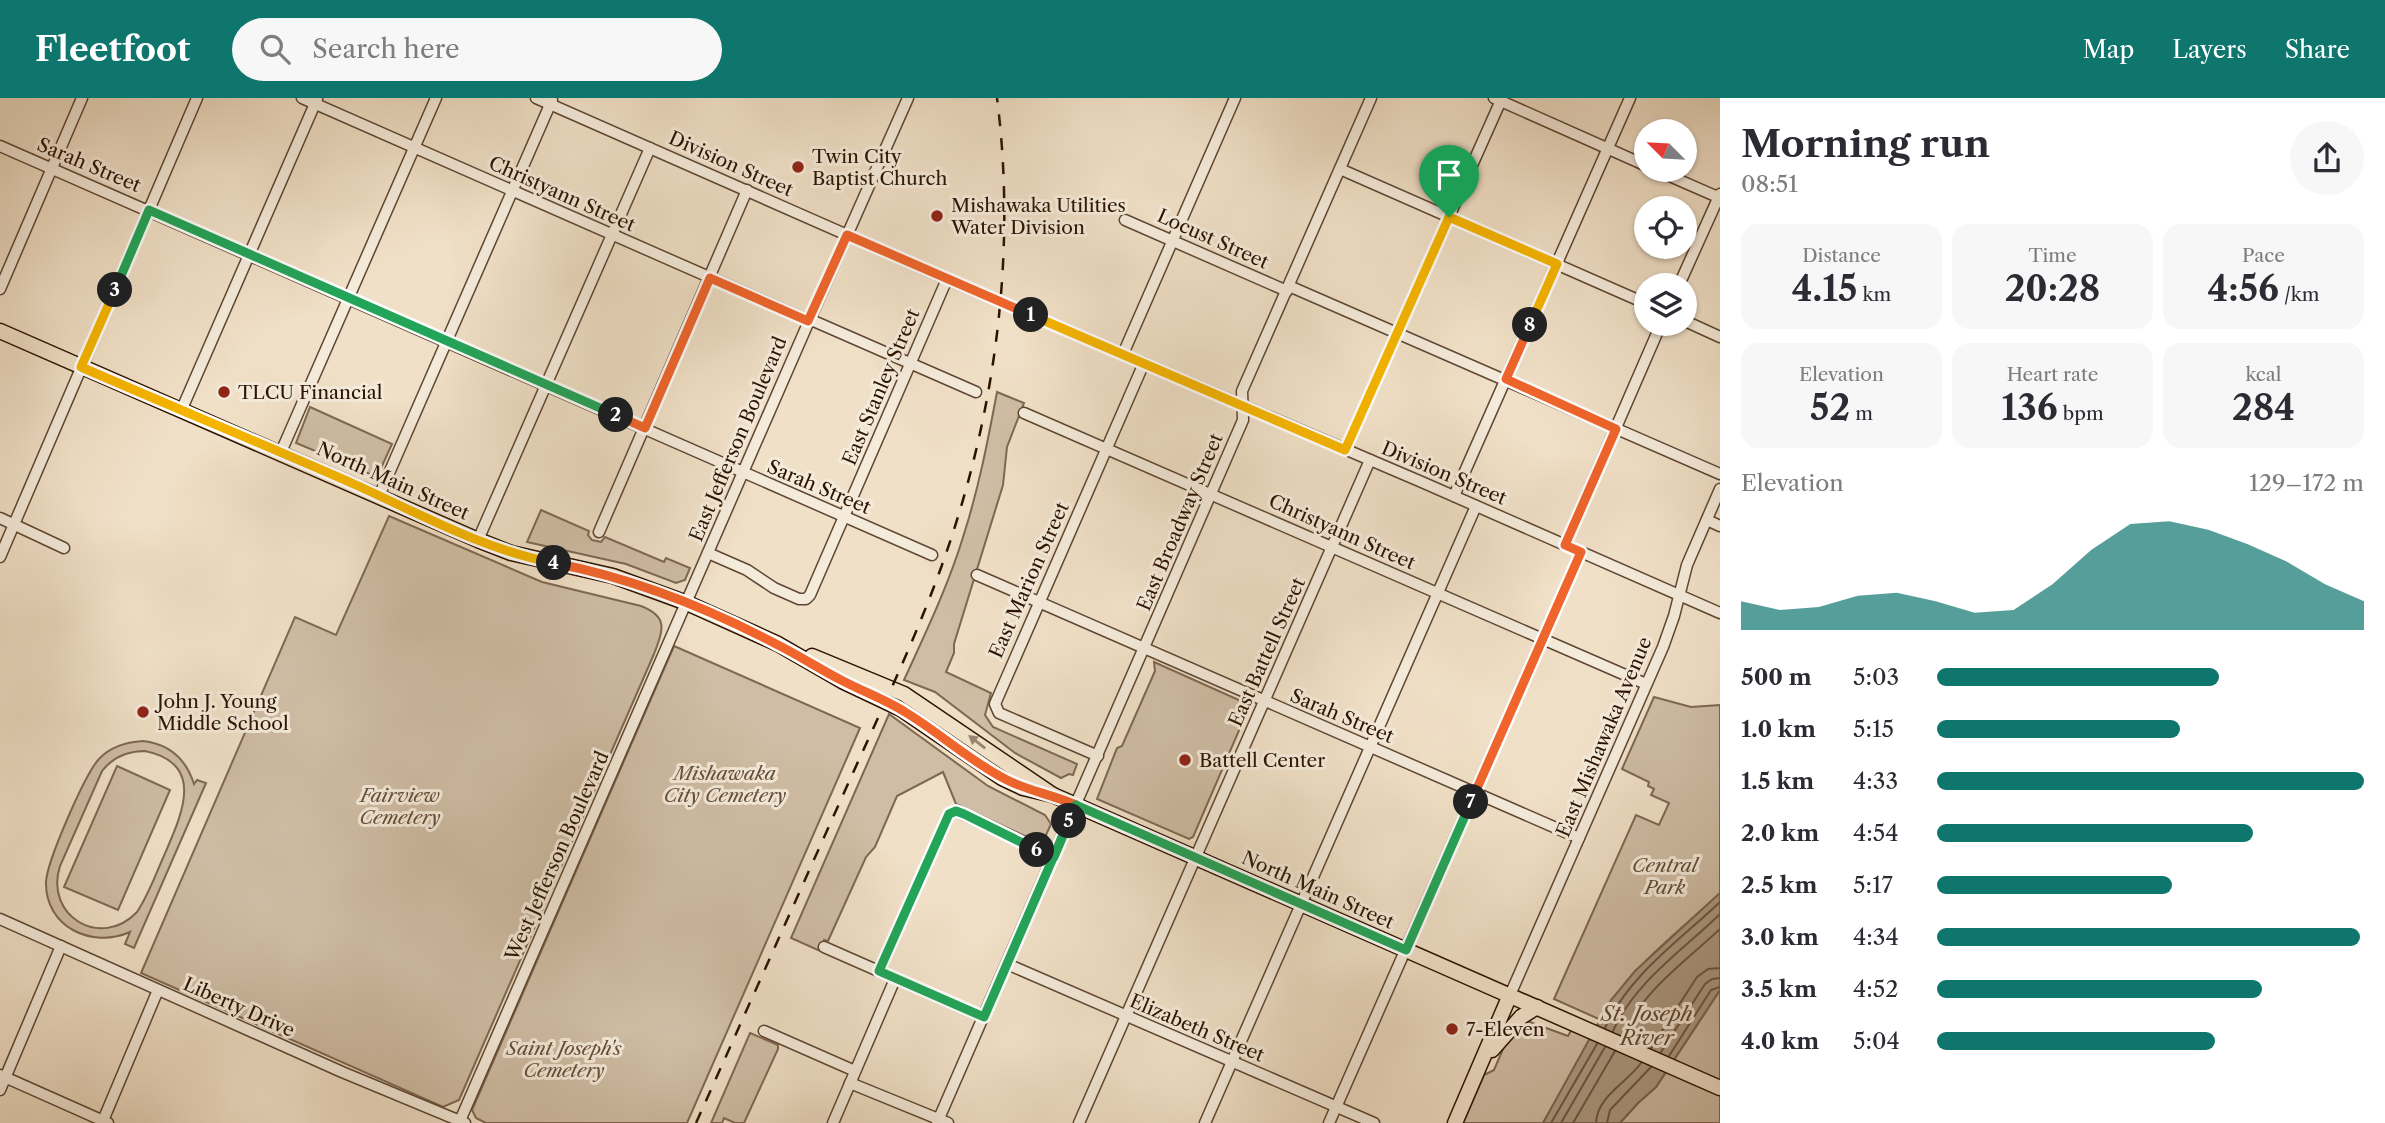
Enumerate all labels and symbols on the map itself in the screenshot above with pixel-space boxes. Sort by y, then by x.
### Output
north arrow [1634,119,1698,182]
street label: Division Street [665,126,797,202]
street label: Sarah Street [34,133,144,197]
place label: Twin City Baptist Church [812,145,947,190]
pin [1419,145,1479,217]
street label: Christyann Street [485,151,639,237]
marker: Twin City Baptist Church [790,159,806,175]
place label: Mishawaka Utilities Water Division [950,194,1126,239]
street label: Locust Street [1154,204,1273,274]
marker: Mishawaka Utilities Water Division [929,208,945,224]
pin: 3 [97,272,132,308]
pin: 1 [1014,298,1048,332]
street label: East Stanley Street [838,305,924,469]
pin: 8 [1512,308,1548,342]
street label: East Jefferson Boulevard [684,333,792,545]
place label: TLCU Financial [238,381,383,404]
marker: TLCU Financial [216,384,232,400]
pin: 2 [598,398,634,432]
street label: East Broadway Street [1132,429,1228,614]
street label: Division Street [1378,436,1510,510]
street label: North Main Street [313,437,473,525]
street label: Sarah Street [764,455,874,519]
street label: Christyann Street [1265,489,1419,575]
street label: East Marion Street [984,498,1074,662]
pin: 4 [536,546,572,580]
street label: East Battell Street [1224,574,1310,730]
street label: East Mishawaka Avenue [1551,633,1657,841]
street label: Sarah Street [1287,684,1397,748]
place label: John J. Young Middle School [154,690,289,735]
marker: John J. Young Middle School [135,704,151,720]
one-way arrow [968,736,986,750]
street label: West Jefferson Boulevard [500,747,614,965]
place label: Battell Center [1199,749,1325,772]
marker: Battell Center [1177,752,1193,768]
park label: Mishawaka City Cemetery [664,762,787,807]
park label: Fairview Cemetery [358,784,441,829]
pin: 7 [1454,784,1488,820]
pin: 5 [1052,804,1086,838]
pin: 6 [1020,832,1054,868]
street label: North Main Street [1238,846,1398,934]
park label: Central Park [1632,854,1700,899]
street label: Liberty Drive [180,972,298,1042]
street label: Elizabeth Street [1126,989,1268,1067]
water label: St. Joseph River [1599,1001,1693,1050]
place label: 7-Eleven [1466,1018,1545,1041]
marker: 7-Eleven [1444,1021,1460,1037]
park label: Saint Joseph's Cemetery [505,1037,622,1082]

